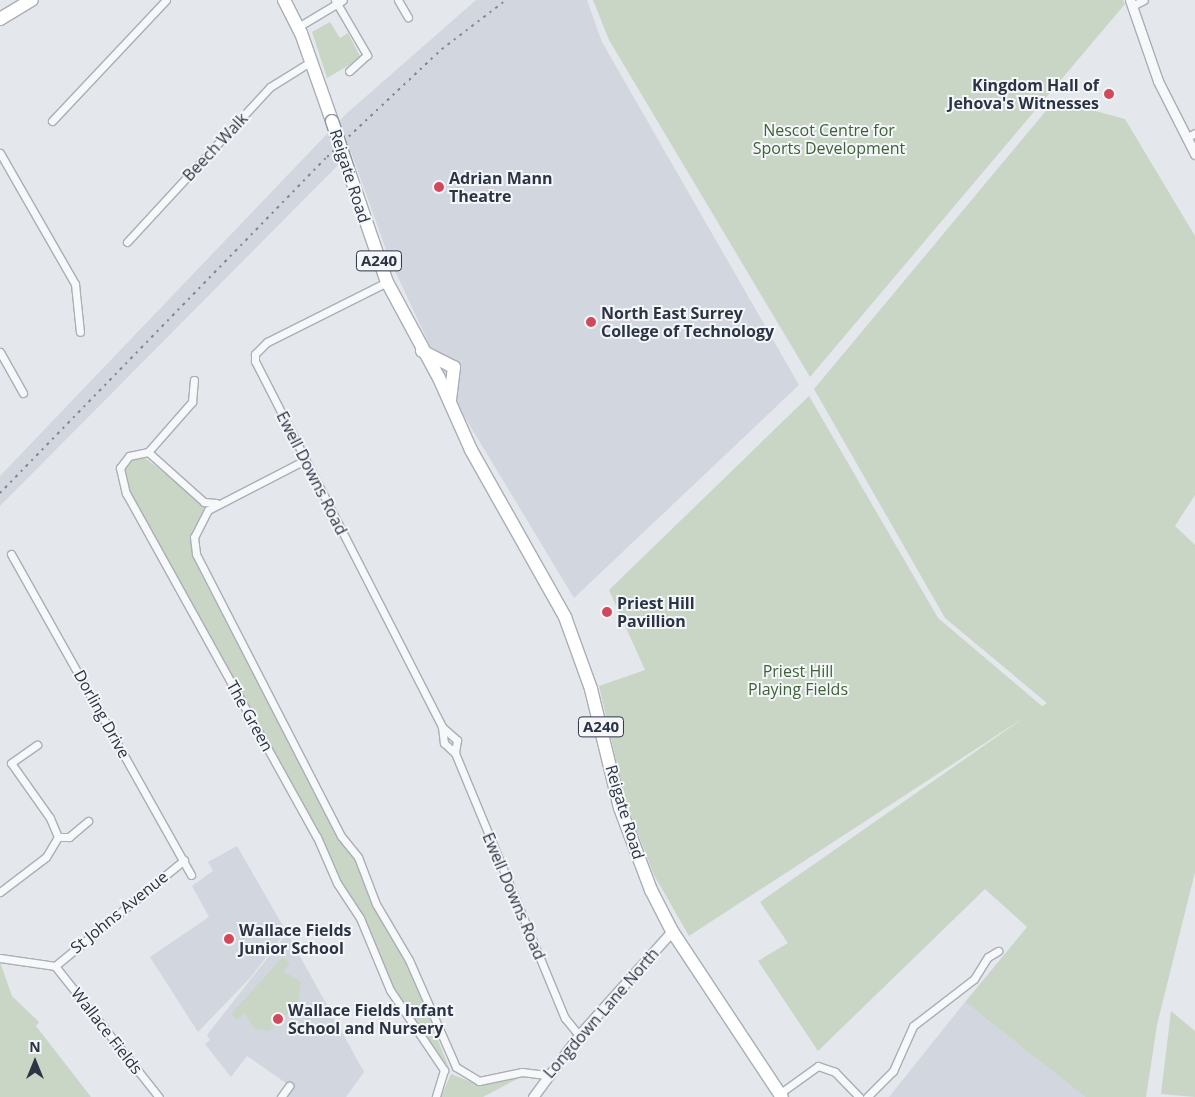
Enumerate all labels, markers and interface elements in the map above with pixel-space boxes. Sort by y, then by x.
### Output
place label: Kingdom Hall of Jehova's Witnesses [948,75,1099,113]
marker: Kingdom Hall of Jehova's Witnesses [1103,88,1115,100]
street label: Beech Walk [179,109,251,185]
park label: Nescot Centre for Sports Development [753,120,905,158]
street label: Reigate Road [326,127,374,225]
place label: Adrian Mann Theatre [449,168,552,206]
marker: Adrian Mann Theatre [433,181,445,193]
road number: A240 [355,248,403,274]
place label: North East Surrey College of Technology [601,303,774,341]
marker: North East Surrey College of Technology [585,316,597,328]
street label: Ewell Downs Road [273,408,351,538]
place label: Priest Hill Pavillion [617,593,695,631]
marker: Priest Hill Pavillion [601,606,613,618]
park label: Priest Hill Playing Fields [748,661,848,699]
street label: Dorling Drive [70,667,134,761]
street label: The Green [223,677,277,755]
road number: A240 [577,714,625,740]
street label: Reigate Road [602,763,648,861]
street label: Ewell Downs Road [479,830,549,962]
street label: St Johns Avenue [66,867,172,957]
place label: Wallace Fields Junior School [239,920,351,958]
marker: Wallace Fields Junior School [223,933,235,945]
street label: Longdown Lane North [539,944,663,1082]
street label: Wallace Fields [67,984,147,1078]
place label: Wallace Fields Infant School and Nursery [288,1000,454,1038]
marker: Wallace Fields Infant School and Nursery [272,1013,284,1025]
north arrow [10,1037,60,1087]
text: N [29,1037,41,1056]

